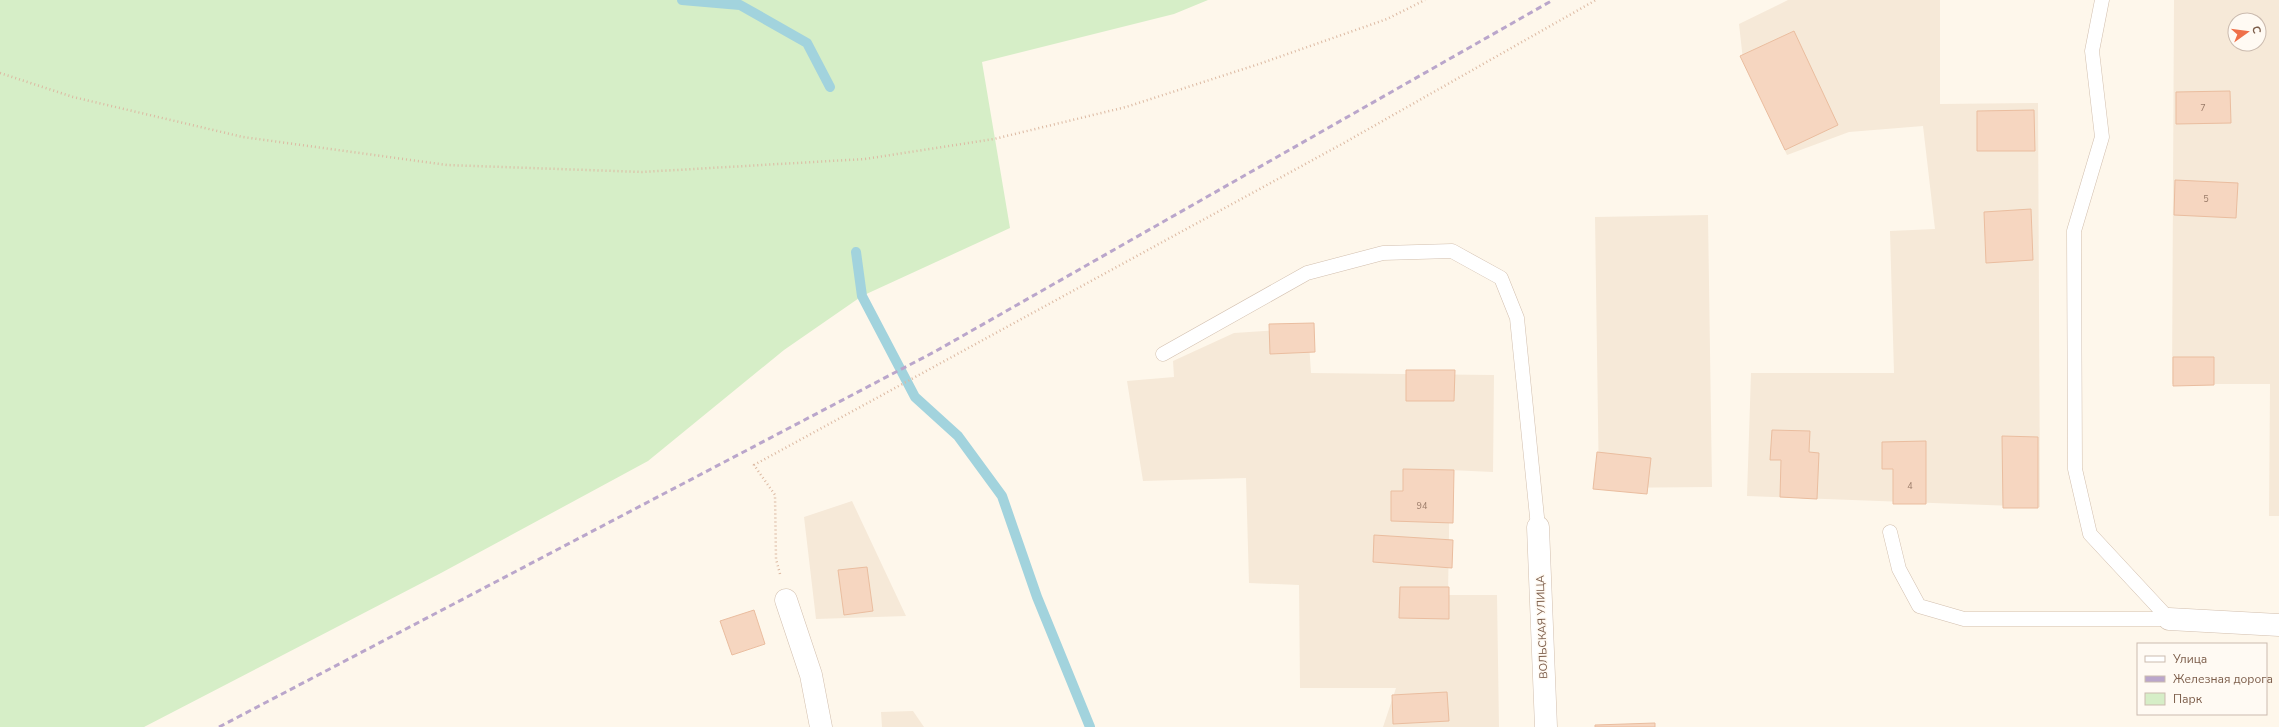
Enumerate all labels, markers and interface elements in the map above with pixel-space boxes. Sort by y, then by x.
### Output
north arrow [2227,12,2267,52]
text: С [2248,24,2265,36]
house number: 7 [2200,102,2206,114]
house number: 5 [2203,193,2209,205]
house number: 4 [1907,480,1913,492]
house number: 94 [1417,500,1428,512]
street label: ВОЛЬСКАЯ УЛИЦА [1533,575,1551,679]
legend [2137,643,2267,715]
text: Улица [2172,651,2207,667]
text: Железная дорога [2173,671,2273,687]
text: Парк [2173,691,2203,707]

